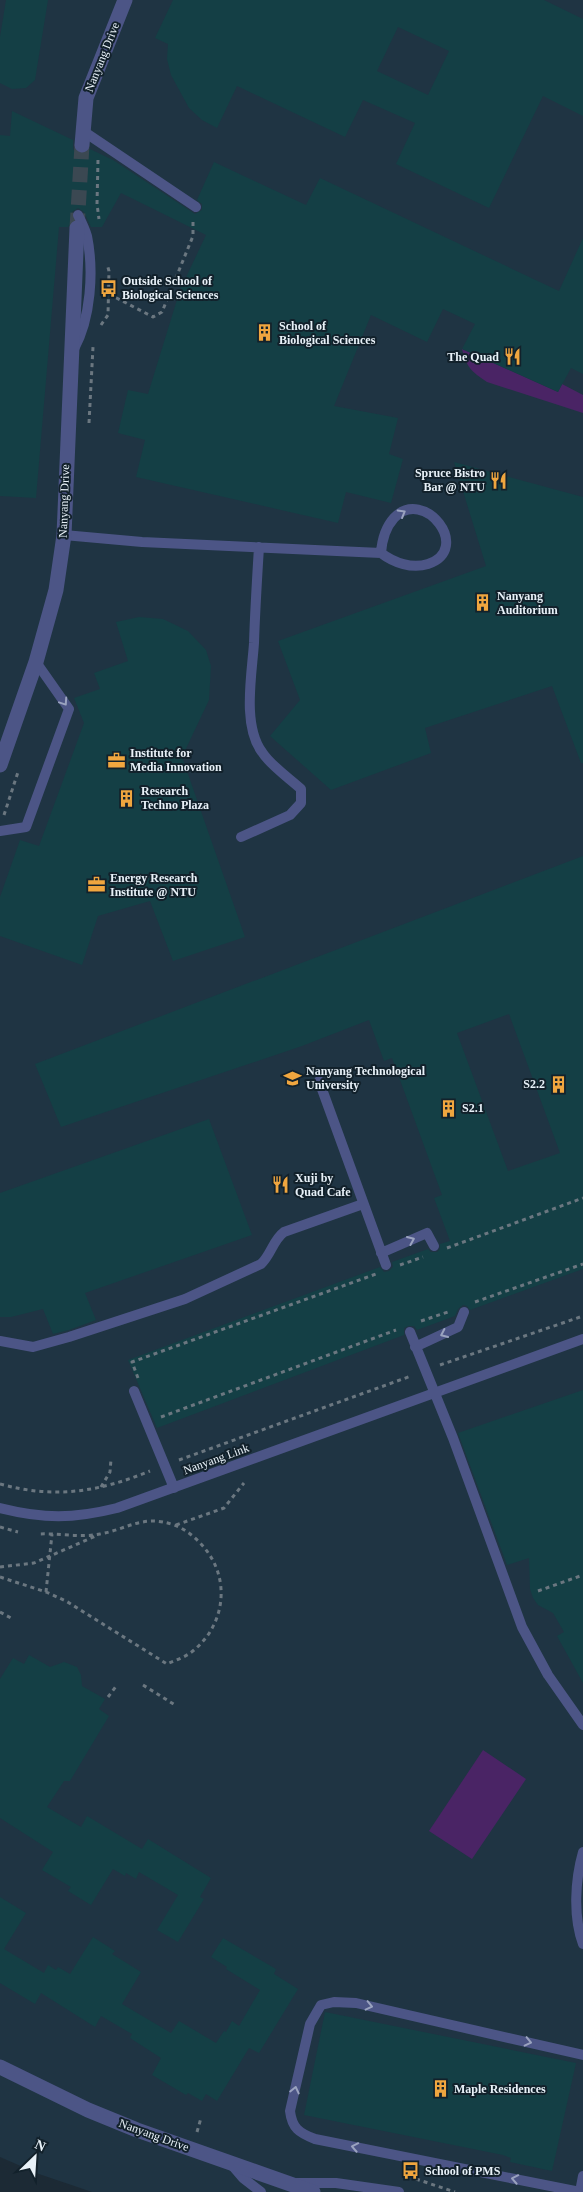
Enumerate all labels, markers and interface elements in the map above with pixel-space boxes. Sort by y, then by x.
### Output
street label: Nanyang Drive [82,20,122,94]
place label: Outside School of Biological Sciences [122,274,219,302]
bus stop icon: Outside School of Biological Sciences [98,278,118,298]
place label: School of Biological Sciences [279,319,376,347]
building icon: School of Biological Sciences [255,323,275,343]
restaurant icon: The Quad [503,347,523,367]
place label: The Quad [447,350,499,364]
street label: Nanyang Drive [56,464,72,538]
place label: Spruce Bistro Bar @ NTU [415,466,485,494]
restaurant icon: Spruce Bistro Bar @ NTU [489,470,509,490]
one-way arrow [397,509,406,519]
place label: Nanyang Auditorium [497,589,558,617]
building icon: Nanyang Auditorium [473,593,493,613]
one-way arrow [58,697,67,706]
place label: Institute for Media Innovation [130,746,222,774]
office icon: Institute for Media Innovation [106,750,126,770]
place label: Research Techno Plaza [141,784,209,812]
building icon: Research Techno Plaza [117,788,137,808]
place label: Energy Research Institute @ NTU [110,871,198,899]
office icon: Energy Research Institute @ NTU [86,875,106,895]
place label: Nanyang Technological University [306,1064,426,1092]
school or university icon: Nanyang Technological University [282,1068,302,1088]
building icon: S2.2 [549,1074,569,1094]
place label: S2.2 [523,1077,545,1091]
building icon: S2.1 [438,1098,458,1118]
place label: S2.1 [462,1101,484,1115]
place label: Xuji by Quad Cafe [295,1171,351,1199]
restaurant icon: Xuji by Quad Cafe [271,1175,291,1195]
one-way arrow [406,1236,415,1246]
one-way arrow [440,1328,449,1338]
street label: Nanyang Link [181,1441,251,1477]
one-way arrow [365,2000,374,2011]
one-way arrow [523,2036,532,2047]
building icon: Maple Residences [430,2079,450,2099]
place label: Maple Residences [454,2082,546,2096]
one-way arrow [289,2085,300,2094]
street label: Nanyang Drive [117,2116,191,2154]
north arrow [10,2132,60,2182]
text: N [33,2137,48,2155]
one-way arrow [351,2142,360,2153]
bus stop icon: School of PMS [401,2161,421,2181]
place label: School of PMS [425,2164,501,2178]
one-way arrow [510,2174,519,2184]

